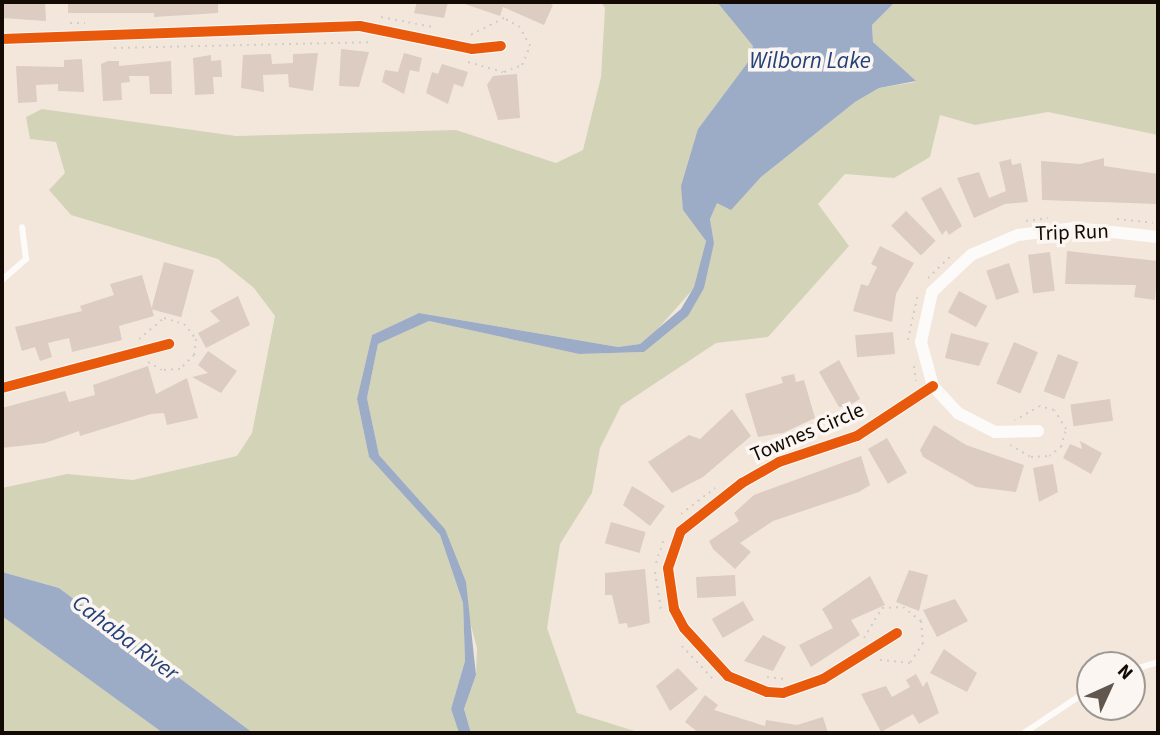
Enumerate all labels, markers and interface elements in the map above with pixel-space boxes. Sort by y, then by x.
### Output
water label: Wilborn Lake [749,47,871,75]
street label: Trip Run [1035,218,1109,246]
street label: Townes Circle [746,397,868,467]
water label: Cahaba River [66,589,184,687]
north arrow [1076,651,1146,721]
text: N [1111,658,1139,686]

